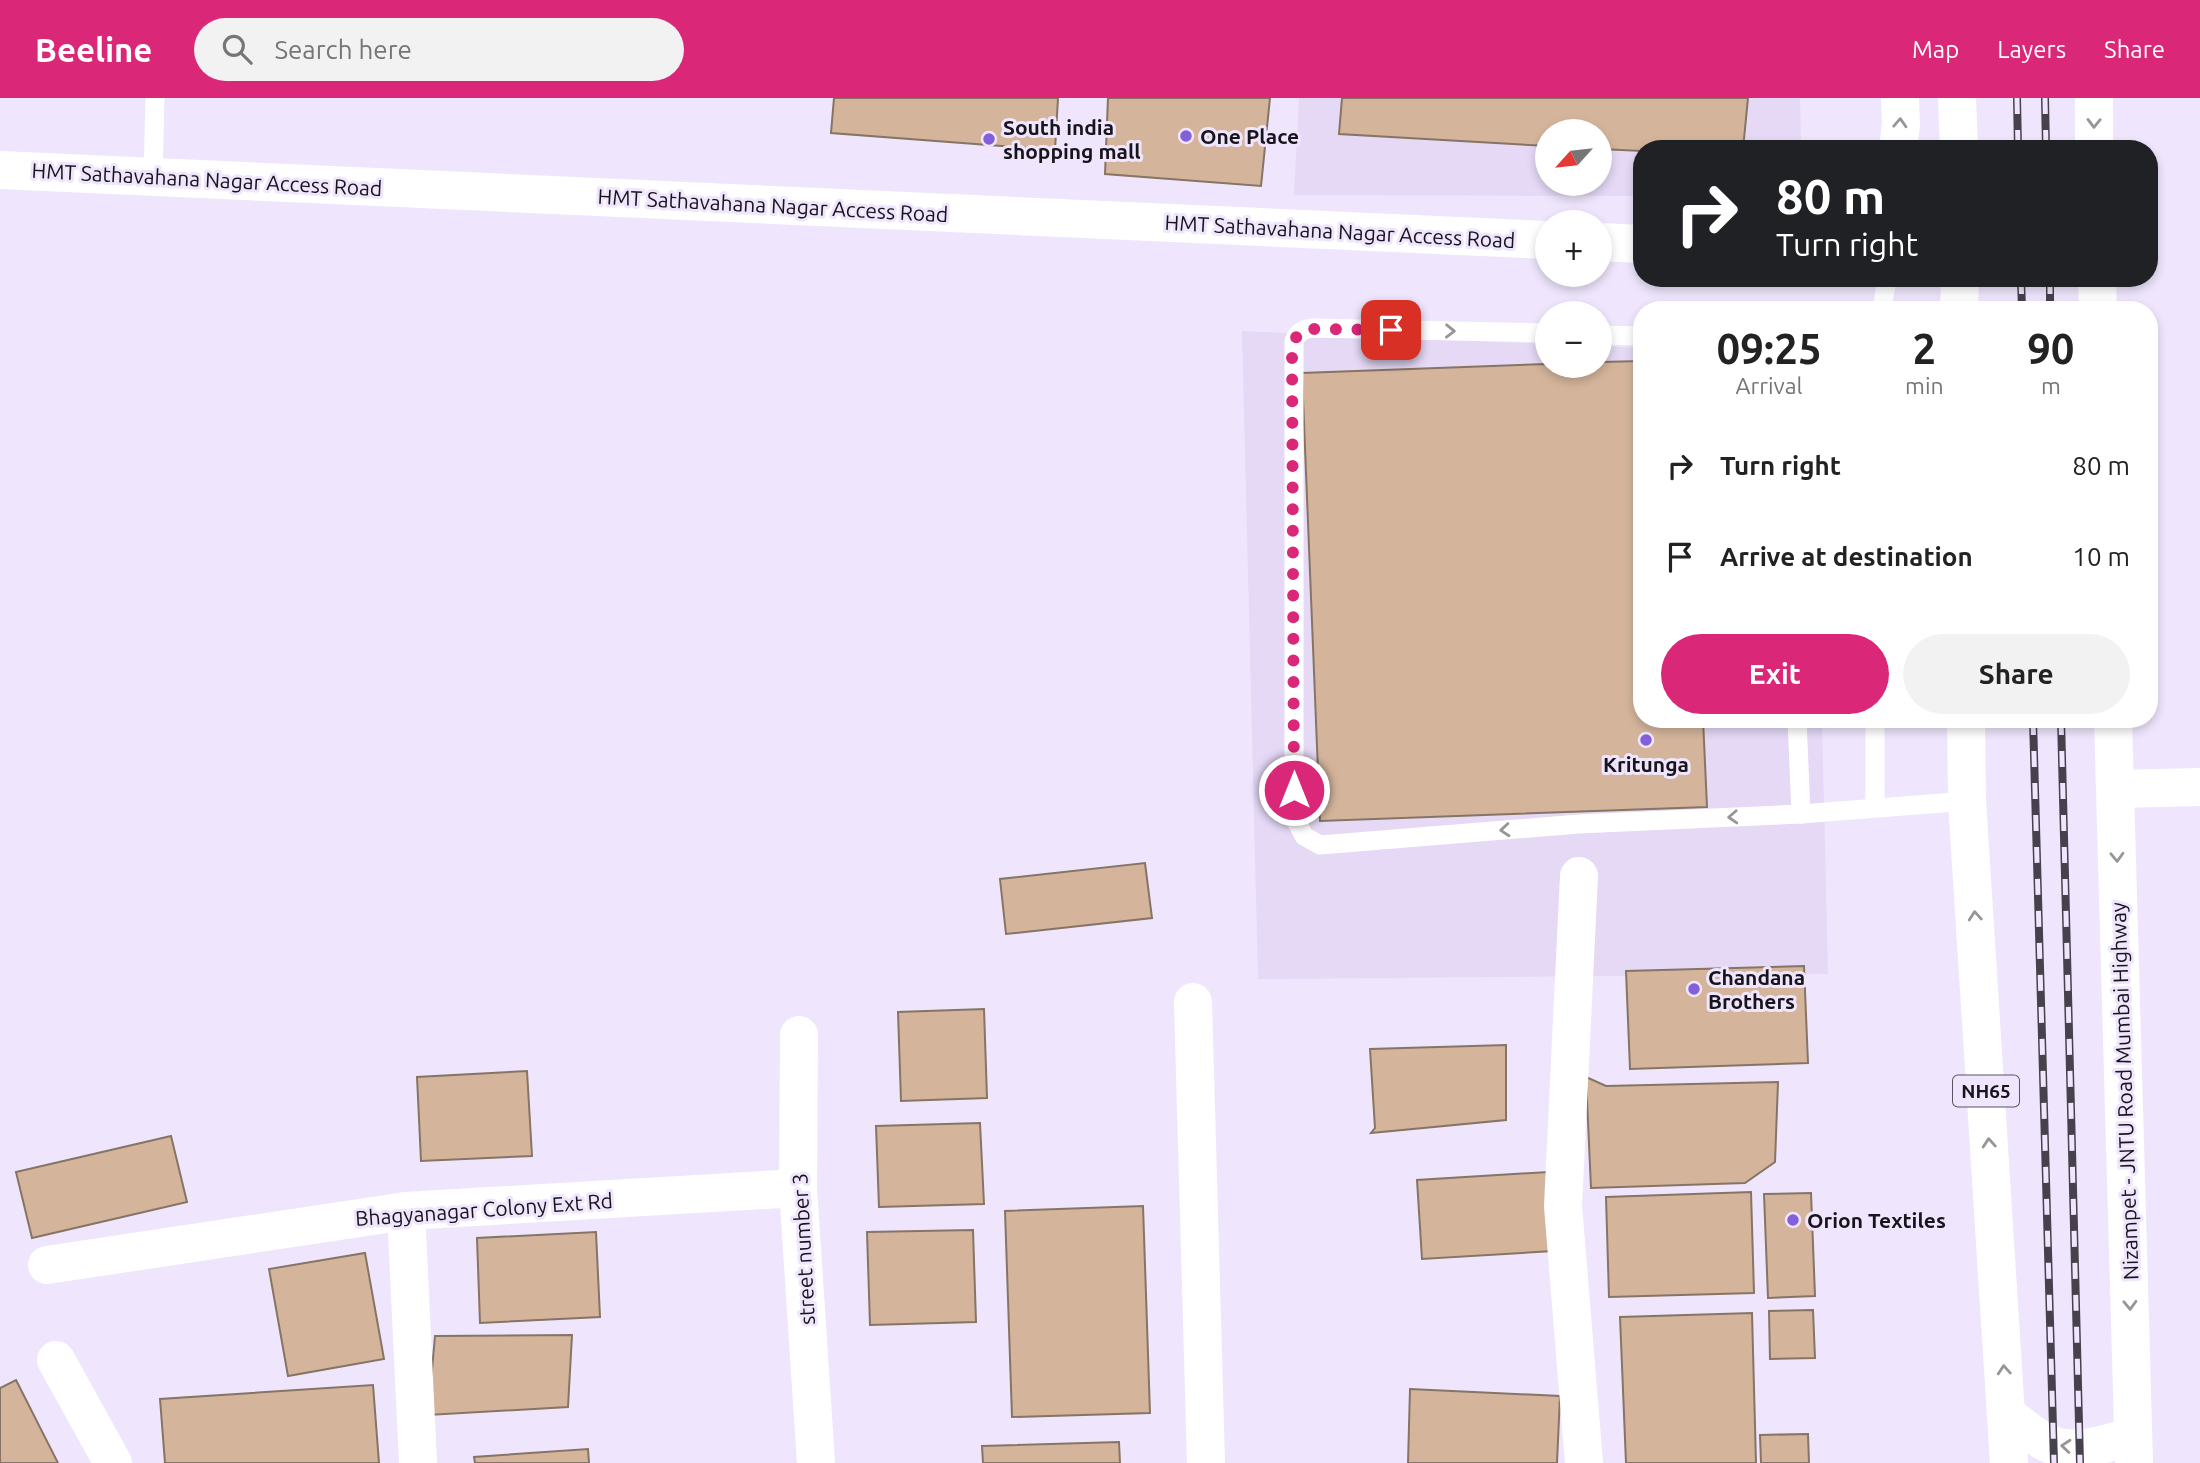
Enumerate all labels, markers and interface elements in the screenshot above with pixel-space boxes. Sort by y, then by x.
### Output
search box [194,18,684,81]
icon: search [218,30,256,68]
text: Beeline [35,31,152,68]
text: Search here [274,35,412,64]
text: Map [1912,36,1959,63]
text: Layers [1997,36,2066,63]
text: Share [2104,36,2165,63]
place label: South india shopping mall [1003,115,1141,163]
one-way arrow [1893,118,1908,129]
north arrow [1535,119,1612,196]
map controls [1535,119,1612,378]
one-way arrow [2086,119,2102,129]
place label: One Place [1200,124,1299,148]
marker: One Place [1178,128,1194,144]
marker: South india shopping mall [981,131,997,147]
street label: HMT Sathavahana Nagar Access Road [31,158,383,200]
icon: right [1661,168,1752,259]
text: 80 m [1776,168,1885,223]
street label: HMT Sathavahana Nagar Access Road [597,184,949,226]
street label: HMT Sathavahana Nagar Access Road [1164,210,1516,252]
button: + [1535,210,1612,287]
text: Turn right [1776,226,1918,262]
pin [1361,300,1421,360]
button: − [1535,301,1612,378]
icon: arrive [1372,311,1410,349]
one-way arrow [1445,324,1456,339]
text: 09:25 [1716,325,1822,372]
text: 2 [1913,325,1936,372]
text: 90 [2027,325,2075,372]
text: Arrival [1736,373,1803,398]
text: min [1905,373,1944,398]
text: m [2041,373,2061,398]
icon: right [1661,447,1699,485]
text: Turn right [1720,451,1841,480]
text: 80 m [2072,451,2130,480]
icon: arrive [1661,538,1699,576]
text: Arrive at destination [1720,542,1973,571]
text: 10 m [2072,542,2130,571]
button: Exit [1661,634,1889,714]
button: Share [1903,634,2130,714]
marker: Kritunga [1638,732,1654,748]
place label: Kritunga [1603,752,1689,776]
position arrow [1257,753,1331,827]
one-way arrow [1727,809,1738,824]
one-way arrow [1500,822,1511,837]
one-way arrow [2110,852,2125,863]
street label: Nizampet - JNTU Road Mumbai Highway [2105,902,2143,1280]
one-way arrow [1968,911,1983,922]
place label: Chandana Brothers [1708,965,1805,1013]
marker: Chandana Brothers [1686,981,1702,997]
road number: NH65 [1953,1076,2019,1107]
one-way arrow [1982,1138,1997,1149]
street label: street number 3 [787,1172,819,1326]
street label: Bhagyanagar Colony Ext Rd [354,1188,614,1230]
place label: Orion Textiles [1807,1208,1946,1232]
marker: Orion Textiles [1785,1212,1801,1228]
one-way arrow [2122,1299,2137,1310]
one-way arrow [1997,1365,2012,1376]
one-way arrow [2061,1439,2072,1454]

